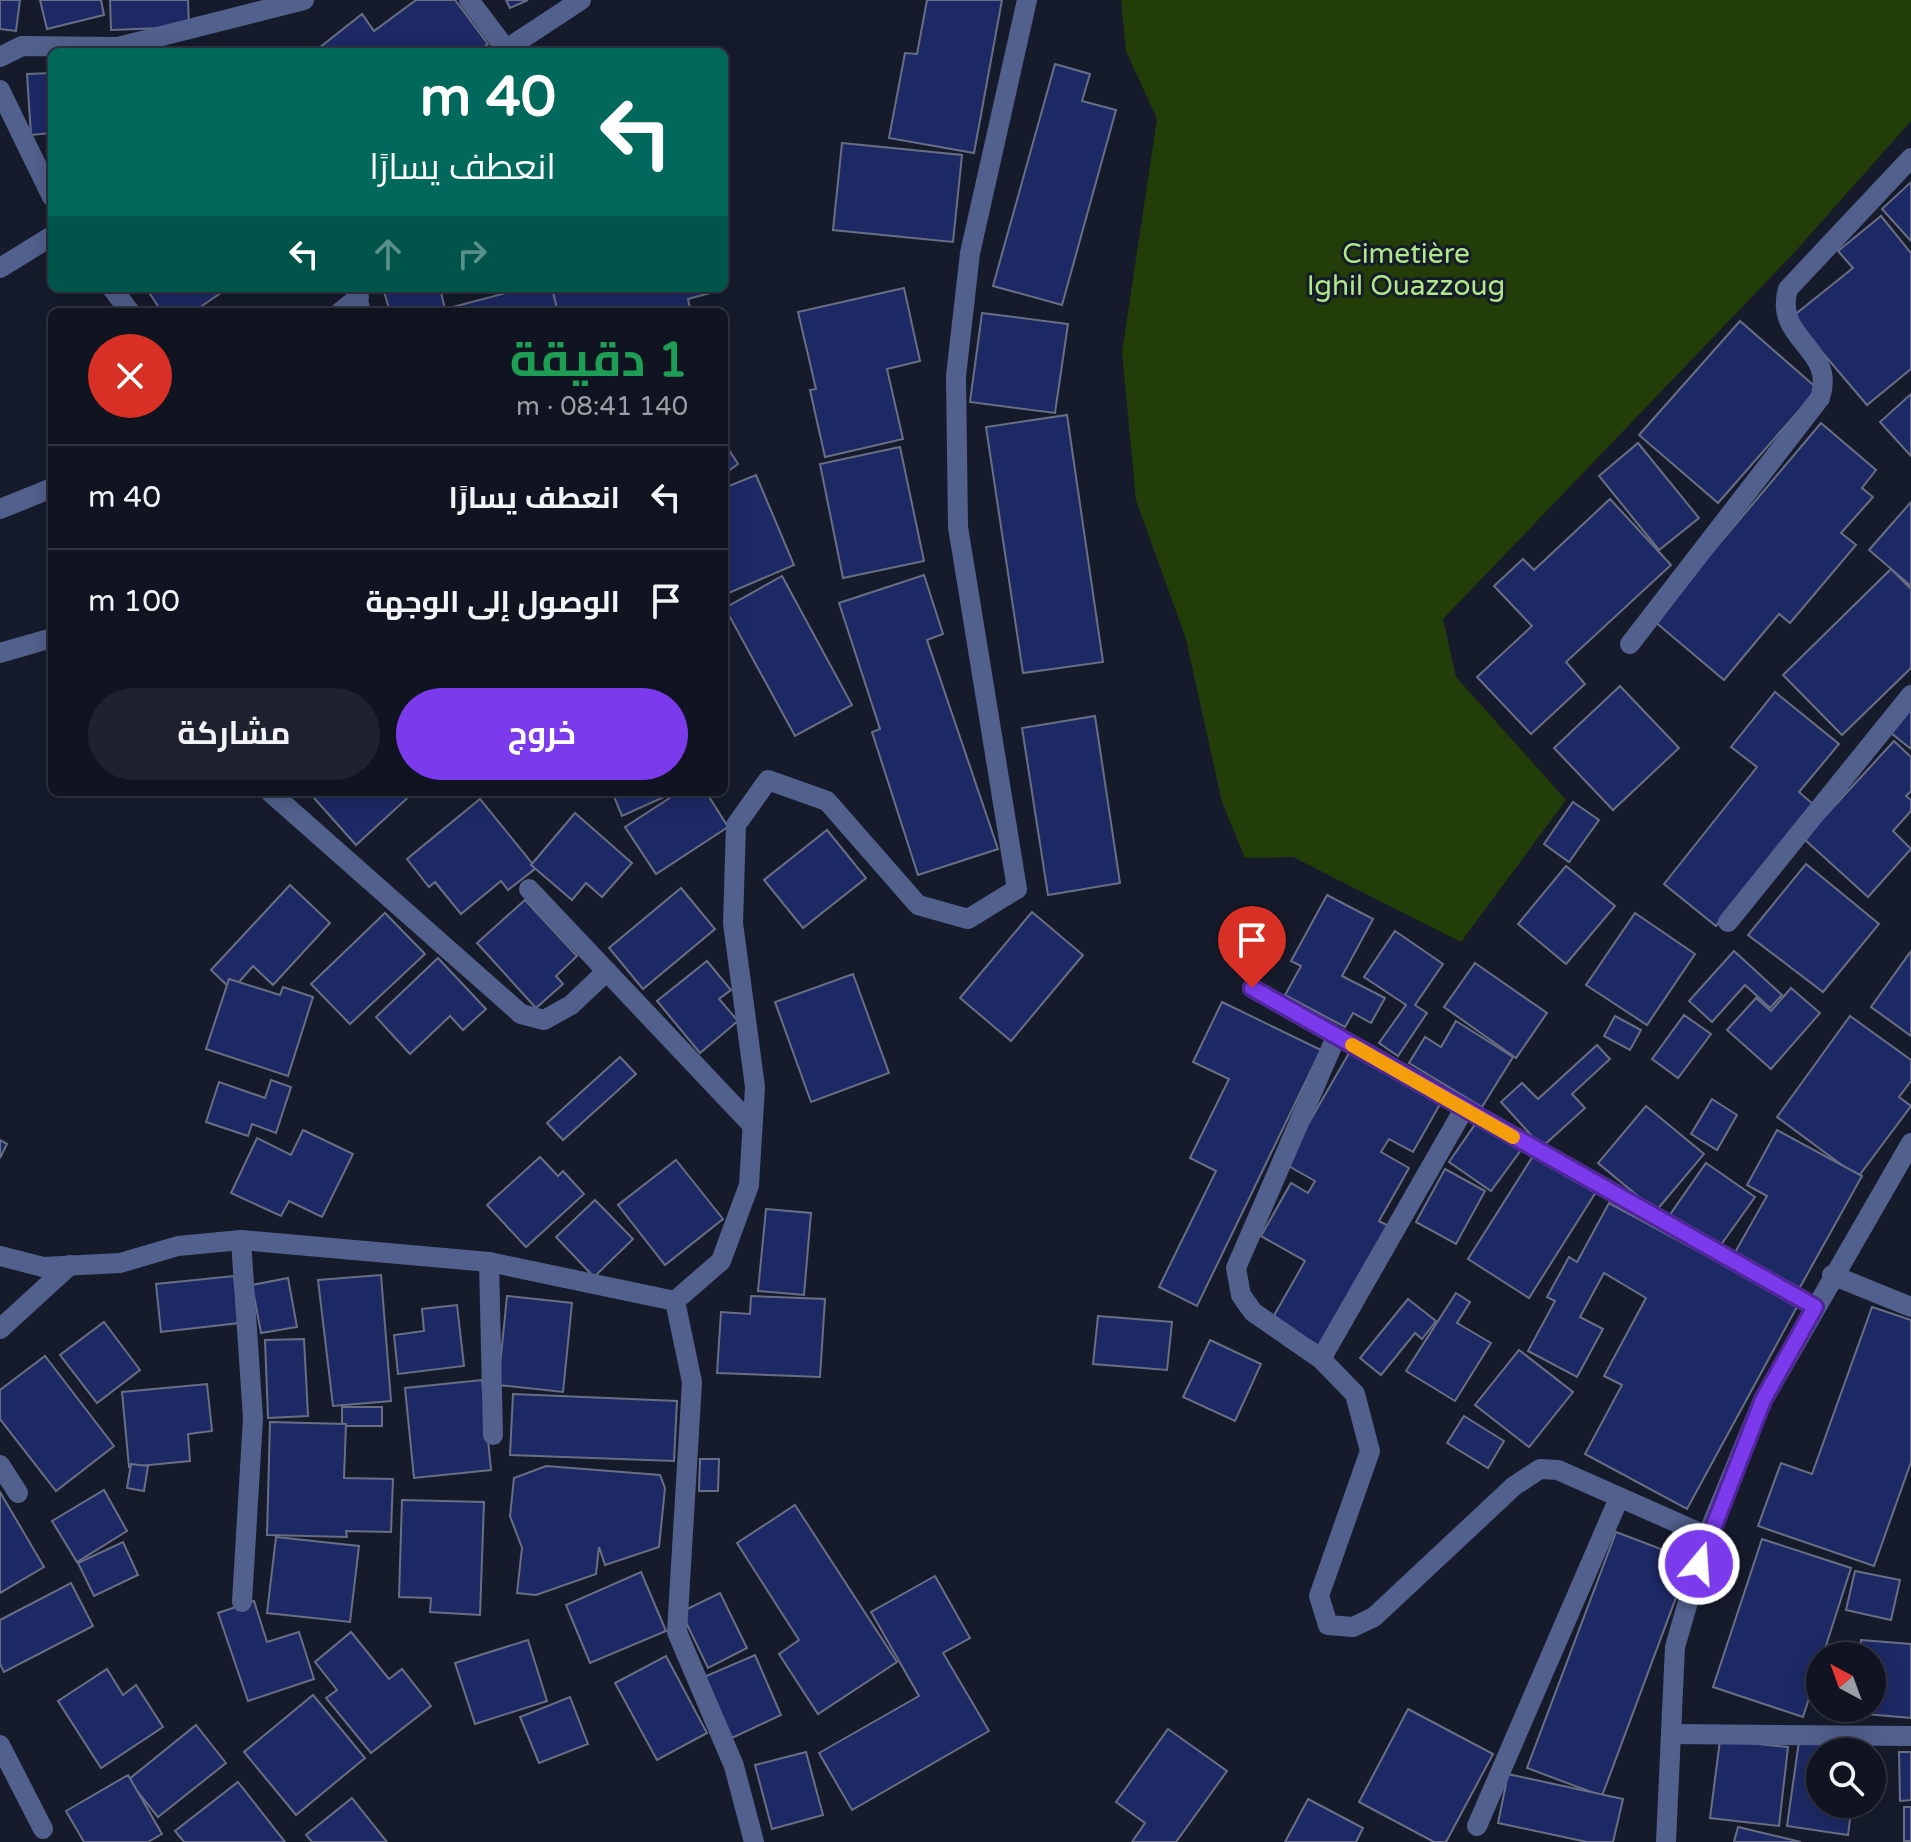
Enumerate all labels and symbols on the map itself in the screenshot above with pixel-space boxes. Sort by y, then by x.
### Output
park label: Cimetière Ighil Ouazzoug [1307,237,1505,303]
pin [1218,906,1286,988]
position arrow [1657,1522,1741,1606]
north arrow [1806,1642,1886,1722]

